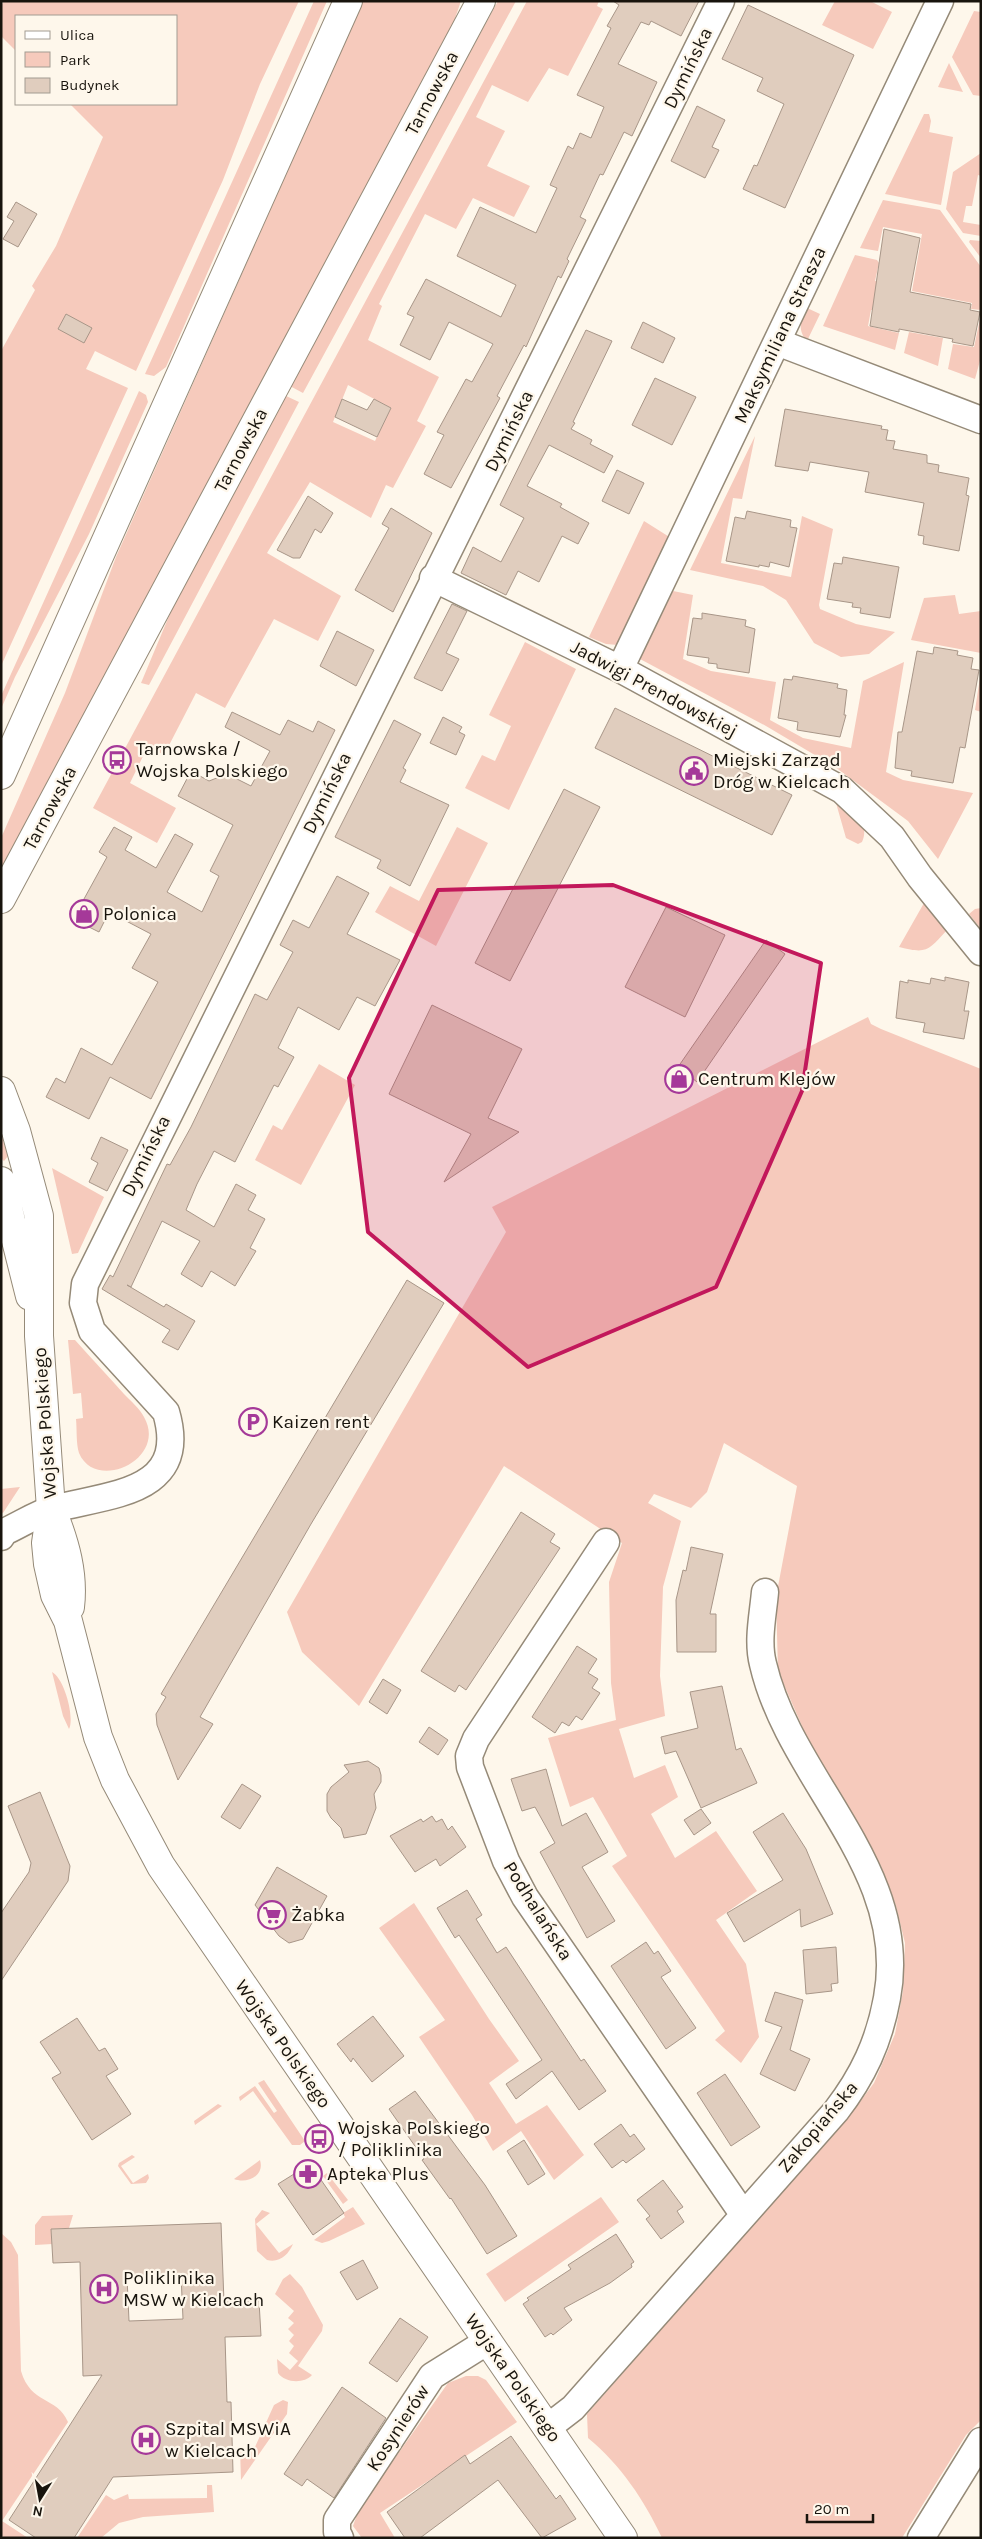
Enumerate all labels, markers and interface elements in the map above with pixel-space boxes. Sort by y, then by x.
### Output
legend [15,15,178,105]
street label: Dymińska [659,24,717,112]
text: Ulica [60,26,94,44]
street label: Tarnowska [401,47,463,139]
text: Park [60,51,90,69]
text: Budynek [60,76,119,94]
street label: Maksymiliana Strasza [729,243,831,427]
street label: Dymińska [480,387,538,475]
street label: Tarnowska [210,404,272,496]
street label: Jadwigi Prendowskiej [567,636,741,742]
place label: Tarnowska / Wojska Polskiego [136,738,288,782]
bus stop icon: Tarnowska / Wojska Polskiego [102,745,132,775]
street label: Dymińska [298,749,356,837]
place label: Miejski Zarząd Dróg w Kielcach [713,749,850,793]
public building icon: Miejski Zarząd Dróg w Kielcach [679,756,709,786]
street label: Tarnowska [19,762,81,854]
shop icon: Polonica [69,899,99,929]
place label: Polonica [103,903,177,925]
shop icon: Centrum Klejów [664,1064,694,1094]
place label: Centrum Klejów [698,1068,836,1090]
street label: Dymińska [117,1112,175,1200]
street label: Wojska Polskiego [29,1347,61,1499]
parking icon: Kaizen rent [238,1407,268,1437]
place label: Kaizen rent [272,1411,370,1433]
street label: Podhalańska [499,1857,577,1965]
supermarket icon: Żabka [257,1900,287,1930]
place label: Żabka [291,1904,345,1926]
street label: Wojska Polskiego [230,1976,336,2112]
street label: Zakopiańska [773,2077,863,2177]
place label: Wojska Polskiego / Poliklinika [338,2117,490,2161]
bus stop icon: Wojska Polskiego / Poliklinika [304,2124,334,2154]
pharmacy icon: Apteka Plus [293,2159,323,2189]
place label: Apteka Plus [327,2163,429,2185]
place label: Poliklinika MSW w Kielcach [123,2267,264,2311]
hospital icon: Poliklinika MSW w Kielcach [89,2274,119,2304]
street label: Wojska Polskiego [460,2310,566,2446]
street label: Kosynierów [362,2381,434,2475]
place label: Szpital MSWiA w Kielcach [165,2418,291,2462]
hospital icon: Szpital MSWiA w Kielcach [131,2425,161,2455]
north arrow [15,2474,65,2524]
scale bar [807,2492,873,2524]
text: 20 m [814,2500,849,2518]
text: N [31,2502,44,2521]

